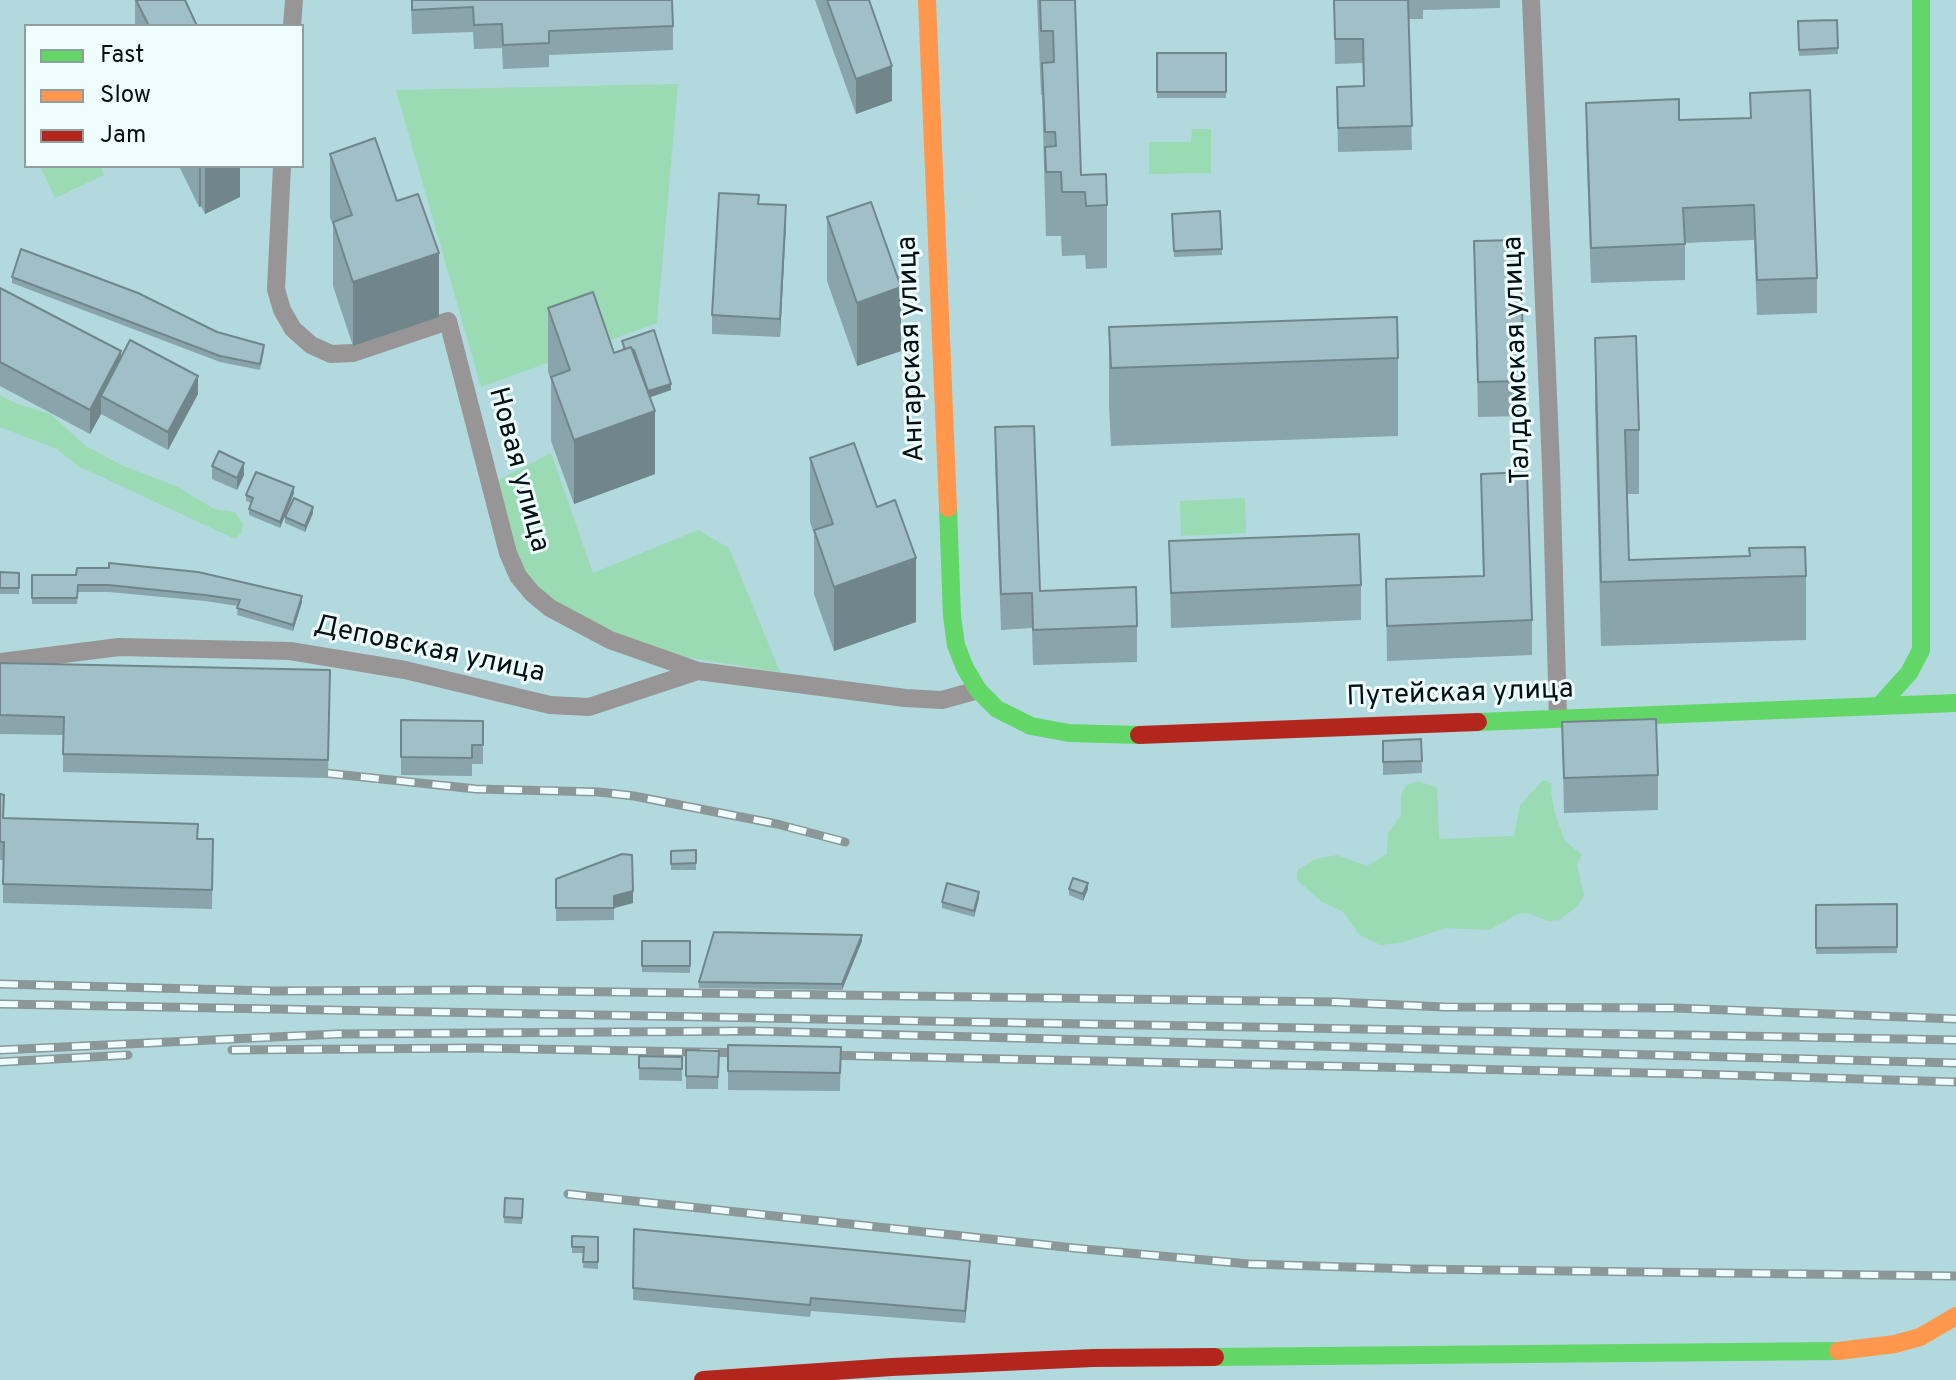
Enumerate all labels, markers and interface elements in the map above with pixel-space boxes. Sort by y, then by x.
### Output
legend [24,24,304,168]
text: Fast [100,41,144,71]
text: Slow [100,81,151,111]
text: Jam [100,121,146,151]
street label: Ангарская улица [892,235,934,463]
street label: Талдомская улица [1498,235,1540,485]
street label: Новая улица [479,384,555,556]
street label: Деповская улица [311,610,547,692]
street label: Путейская улица [1346,674,1574,716]

